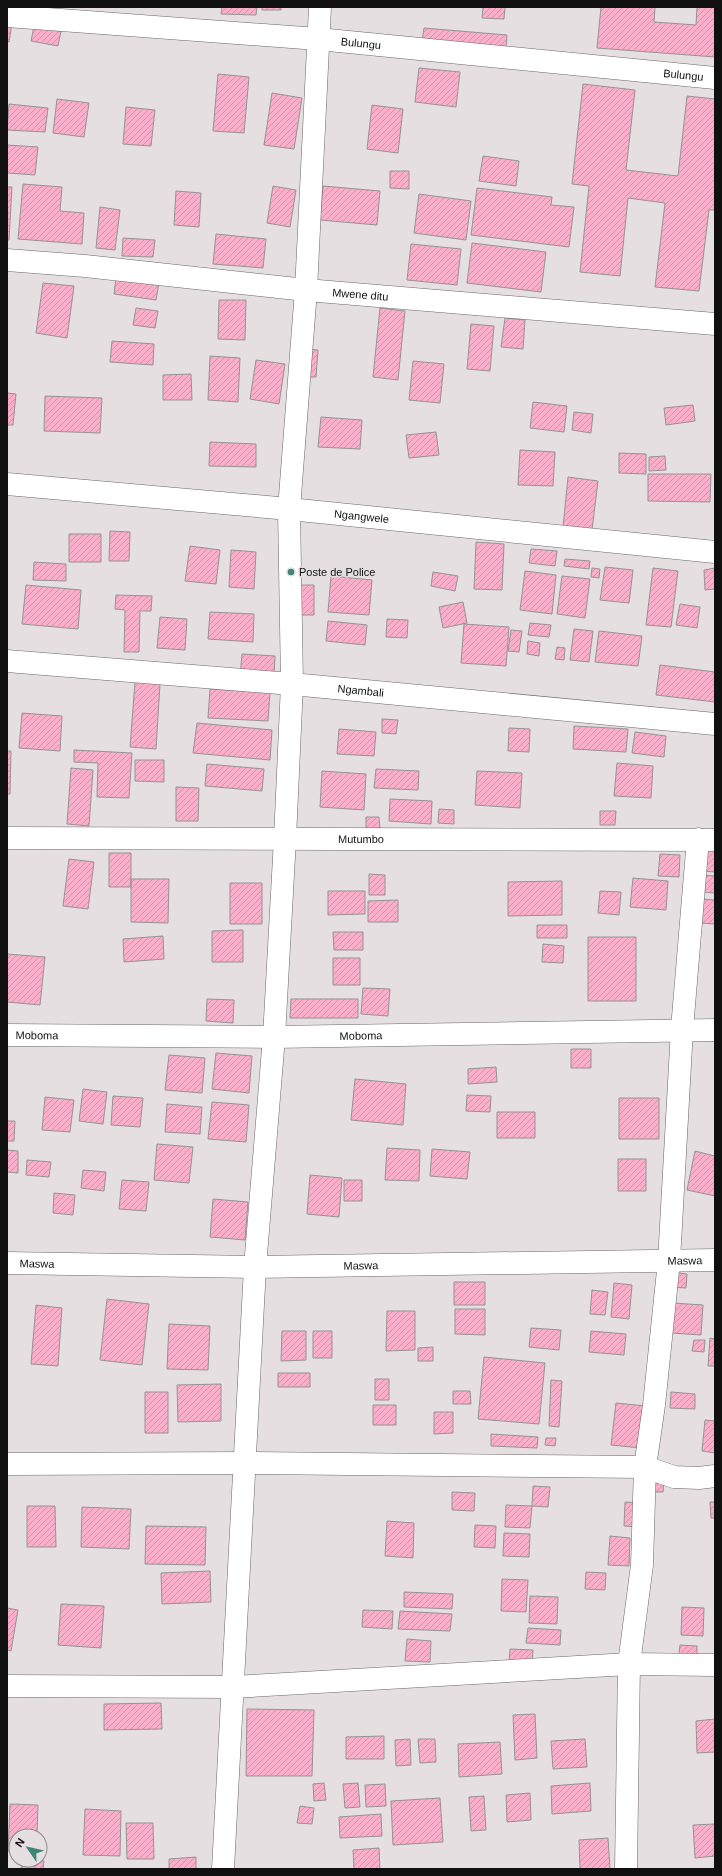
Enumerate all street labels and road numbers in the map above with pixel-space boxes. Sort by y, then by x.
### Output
street label: Bulungu [340,35,382,51]
street label: Bulungu [663,67,704,83]
street label: Mwene ditu [332,286,389,303]
street label: Ngangwele [334,508,390,525]
street label: Ngambali [337,682,384,699]
street label: Mutumbo [338,833,384,845]
street label: Moboma [16,1029,59,1041]
street label: Moboma [339,1029,383,1042]
street label: Maswa [667,1254,703,1267]
street label: Maswa [19,1257,55,1270]
street label: Maswa [343,1259,379,1272]

